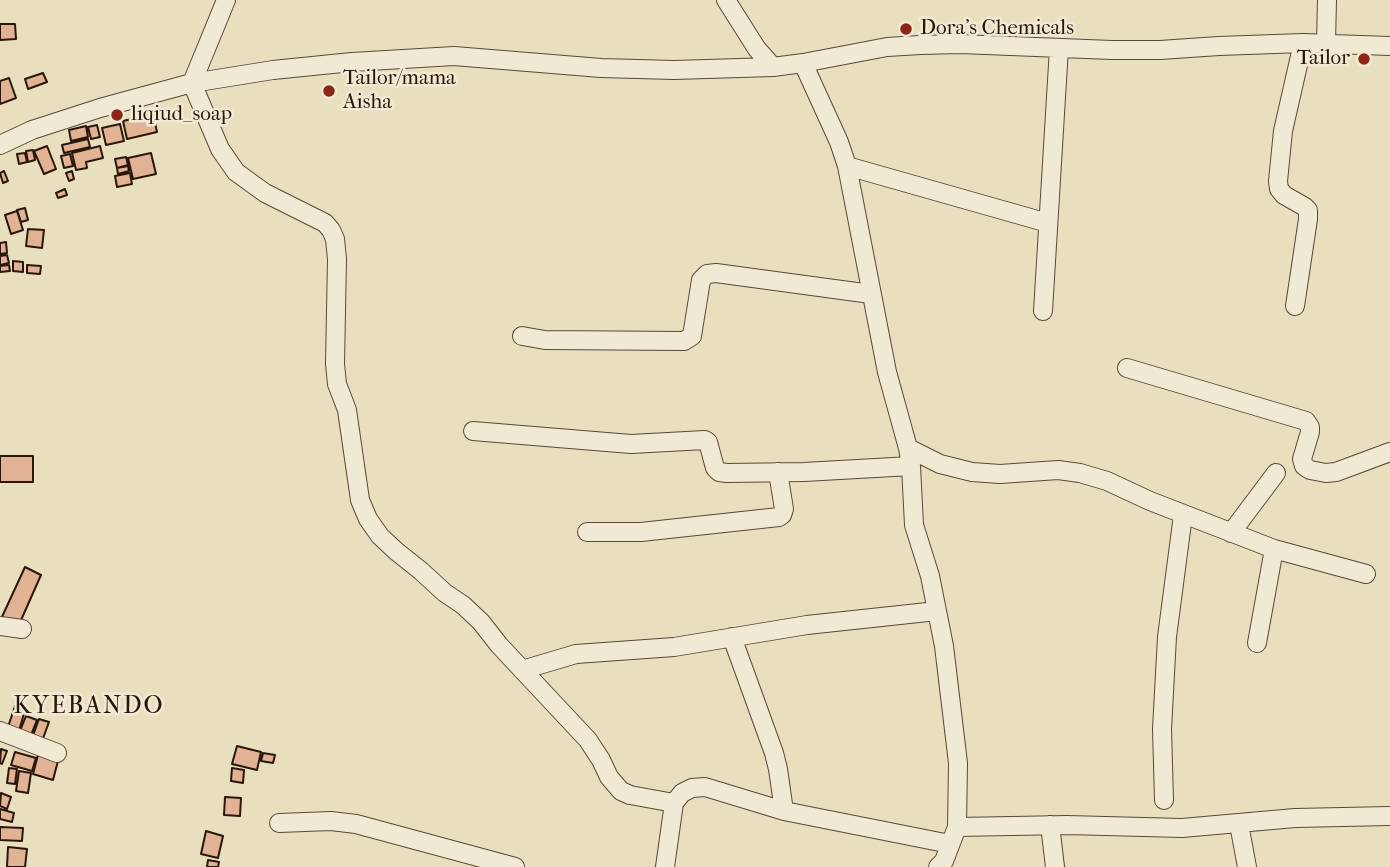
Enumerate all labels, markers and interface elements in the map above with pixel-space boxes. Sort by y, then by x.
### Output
place label: Dora's Chemicals [920,16,1074,42]
marker: Dora's Chemicals [898,21,914,37]
place label: Tailor [1297,46,1350,72]
marker: Tailor [1356,51,1372,67]
place label: Tailor/mama Aisha [343,66,456,116]
marker: Tailor/mama Aisha [321,83,337,99]
place label: liqiud_soap [131,102,232,128]
marker: liqiud_soap [109,107,125,123]
district label: KYEBANDO [15,693,163,721]

